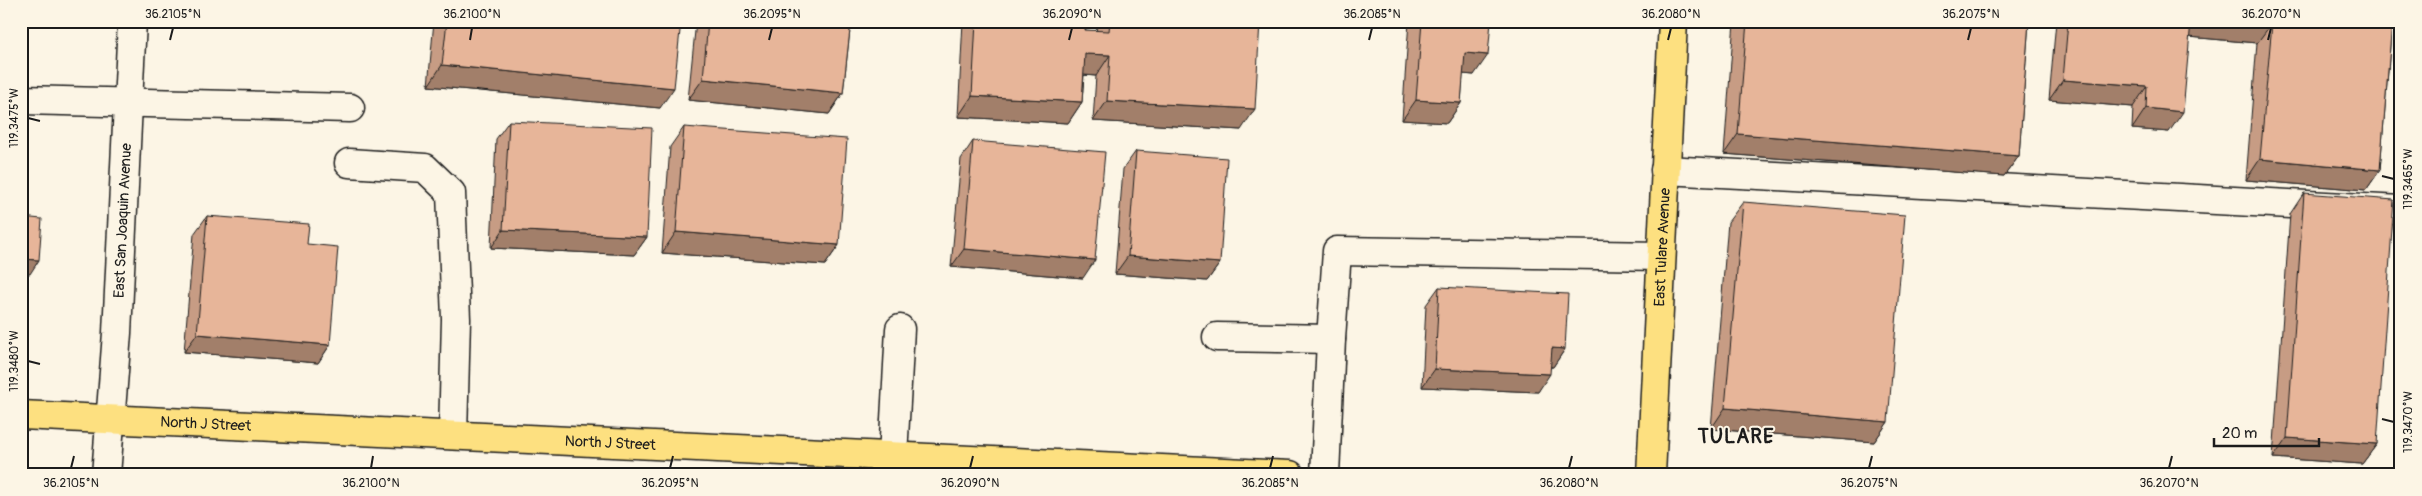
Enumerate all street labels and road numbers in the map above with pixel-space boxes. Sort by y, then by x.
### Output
street label: East San Joaquin Avenue [110,142,136,299]
street label: East Tulare Avenue [1650,187,1675,307]
street label: North J Street [160,413,253,436]
street label: North J Street [564,432,657,455]

